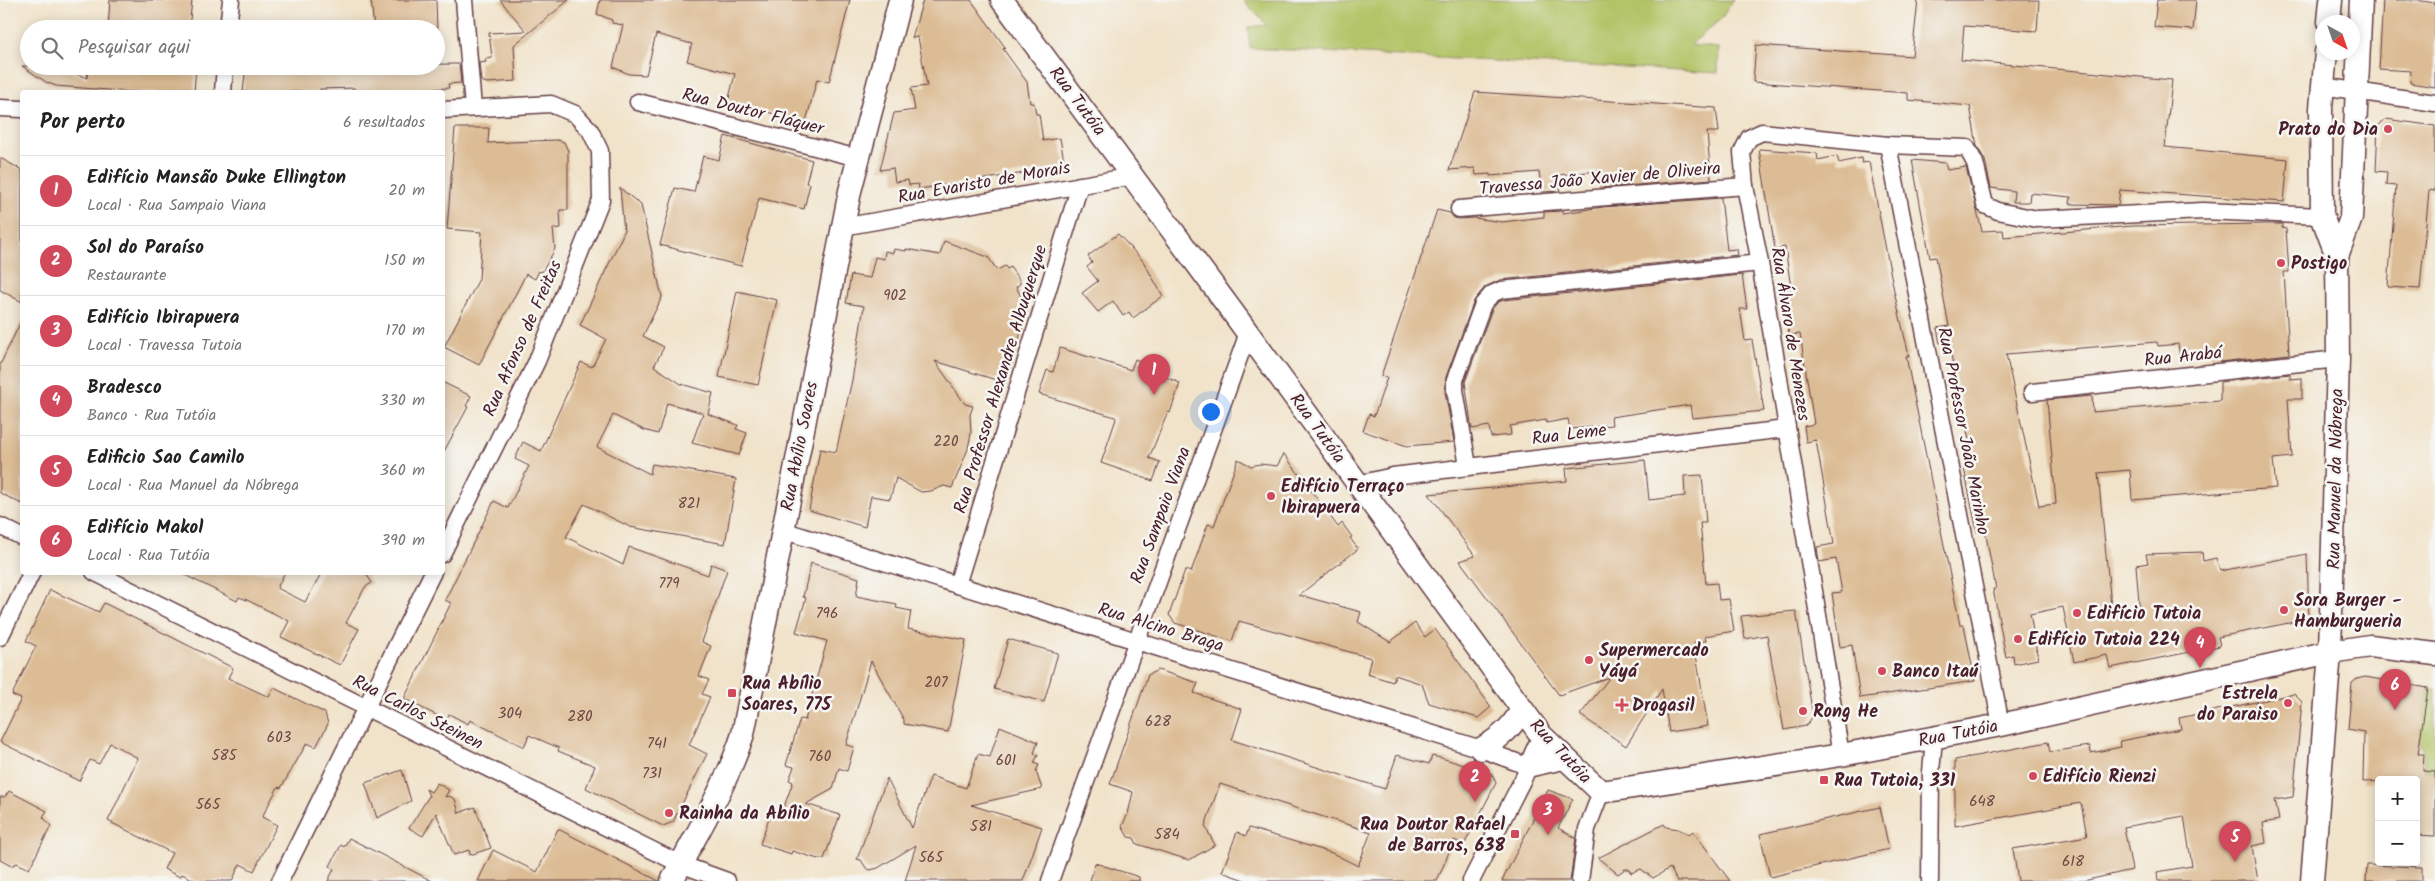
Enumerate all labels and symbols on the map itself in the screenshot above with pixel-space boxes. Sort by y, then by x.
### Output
north arrow [2315,15,2360,60]
street label: Rua Tutóia [1041,61,1113,143]
street label: Rua Doutor Fláquer [679,81,828,144]
place label: Prato do Dia [2278,116,2378,145]
marker: Prato do Dia [2382,123,2394,135]
street label: Rua Evaristo de Morais [896,154,1073,213]
street label: Travessa João Xavier de Oliveira [1478,154,1722,205]
street label: Rua Professor Alexandre Albuquerque [947,241,1056,517]
street label: Rua Álvaro de Menezes [1761,245,1818,424]
place label: Postigo [2291,250,2347,279]
street label: Rua Afonso de Freitas [476,255,571,421]
marker: Postigo [2275,257,2287,269]
house number: 902 [883,284,907,308]
street label: Rua Professor João Marinho [1928,325,1997,538]
street label: Rua Arabá [2143,339,2225,376]
pin: 1 [1138,354,1170,395]
street label: Rua Abílio Soares [774,379,827,514]
street label: Rua Tutóia [1281,388,1352,470]
street label: Rua Manuel da Nóbrega [2320,388,2353,570]
your location [1198,399,1224,425]
street label: Rua Leme [1530,417,1608,454]
house number: 220 [934,430,959,454]
street label: Rua Sampaio Viana [1123,443,1200,588]
place label: Edifício Terraço Ibirapuera [1281,473,1404,523]
marker: Edifício Terraço Ibirapuera [1265,490,1277,502]
house number: 821 [678,492,701,516]
house number: 779 [658,572,680,596]
place label: Sora Burger - Hamburgueria [2294,587,2402,637]
street label: Rua Alcino Braga [1094,596,1227,661]
place label: Edifício Tutoia [2087,600,2201,629]
house number: 796 [816,602,838,626]
marker: Sora Burger - Hamburgueria [2278,604,2290,616]
marker: Edifício Tutoia [2071,607,2083,619]
place label: Edifício Tutoia 224 [2028,626,2180,655]
pin: 4 [2184,627,2216,668]
marker: Edifício Tutoia 224 [2012,633,2024,645]
place label: Supermercado Yáyá [1599,637,1709,687]
marker: Supermercado Yáyá [1583,654,1595,666]
place label: Banco Itaú [1892,658,1979,687]
marker: Banco Itaú [1876,665,1888,677]
street label: Rua Carlos Steinen [347,668,488,759]
pin: 6 [2379,669,2411,710]
place label: Rua Abílio Soares, 775 [742,670,833,720]
house number: 207 [924,671,949,695]
place label: Estrela do Paraiso [2197,680,2278,730]
marker: Rua Abílio Soares, 775 [726,687,738,699]
place label: Drogasil [1632,692,1695,721]
marker: Estrela do Paraiso [2282,697,2294,709]
place label: Rong He [1813,698,1878,727]
marker: Drogasil [1616,699,1628,711]
house number: 304 [498,702,522,726]
house number: 280 [567,705,593,729]
marker: Rong He [1797,705,1809,717]
house number: 628 [1145,710,1172,734]
street label: Rua Tutóia [1522,713,1598,792]
street label: Rua Tutóia [1916,713,2001,756]
house number: 603 [267,726,292,750]
house number: 741 [647,732,667,756]
house number: 585 [211,744,238,768]
house number: 760 [809,745,832,769]
house number: 601 [996,749,1017,773]
pin: 2 [1459,761,1491,802]
house number: 731 [642,762,662,786]
place label: Edifício Rienzi [2043,763,2156,792]
place label: Rua Tutoia, 331 [1834,767,1956,796]
marker: Edifício Rienzi [2027,770,2039,782]
marker: Rua Tutoia, 331 [1818,774,1830,786]
house number: 648 [1969,790,1996,814]
house number: 565 [196,793,221,817]
pin: 3 [1532,794,1564,835]
place label: Rainha da Abílio [679,800,810,829]
marker: Rainha da Abílio [663,807,675,819]
place label: Rua Doutor Rafael de Barros, 638 [1360,811,1505,861]
house number: 581 [970,815,992,839]
pin: 5 [2219,821,2251,862]
house number: 584 [1154,823,1180,847]
marker: Rua Doutor Rafael de Barros, 638 [1509,828,1521,840]
house number: 565 [919,846,944,870]
house number: 618 [2062,850,2085,874]

